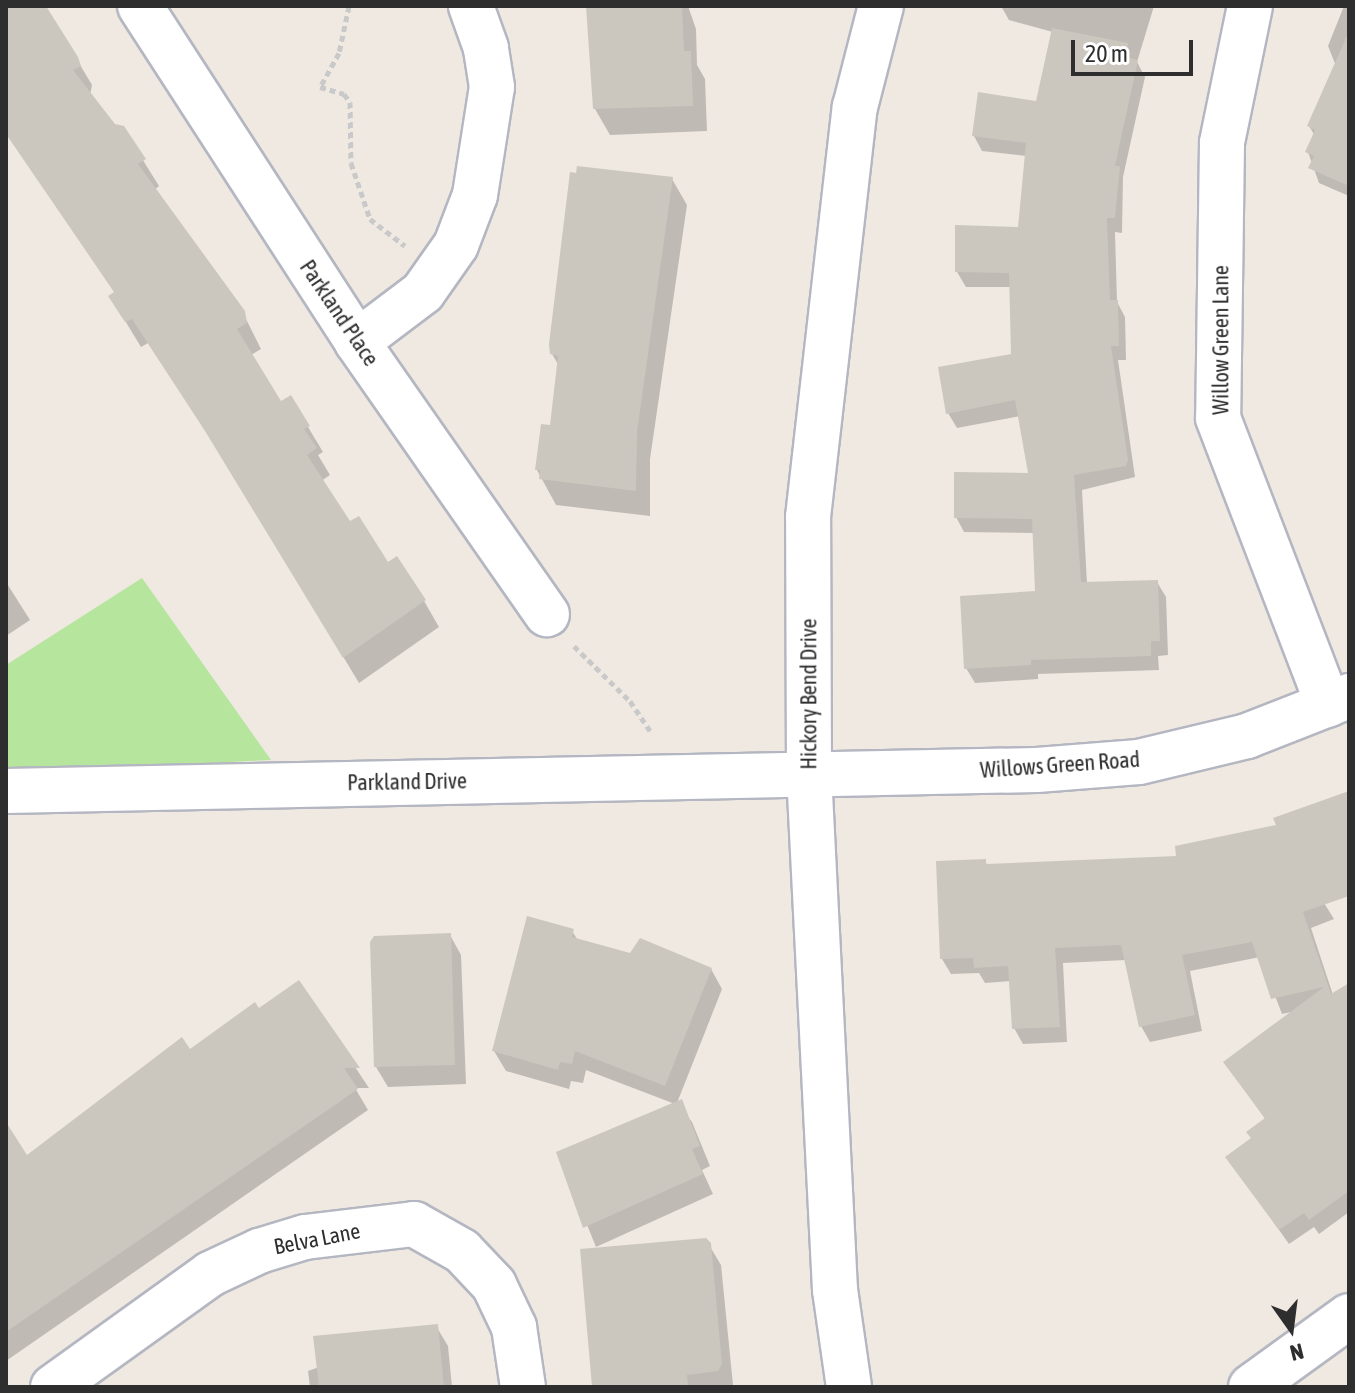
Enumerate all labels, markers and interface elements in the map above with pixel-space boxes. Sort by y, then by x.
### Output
scale bar [1075,24,1197,74]
text: 20 m [1085,40,1128,67]
street label: Parkland Place [294,255,384,371]
street label: Willow Green Lane [1208,265,1234,415]
street label: Hickory Bend Drive [796,618,822,770]
street label: Willows Green Road [979,746,1141,784]
street label: Parkland Drive [347,768,467,796]
street label: Belva Lane [272,1218,362,1260]
north arrow [1251,1289,1331,1369]
text: N [1287,1338,1306,1366]

